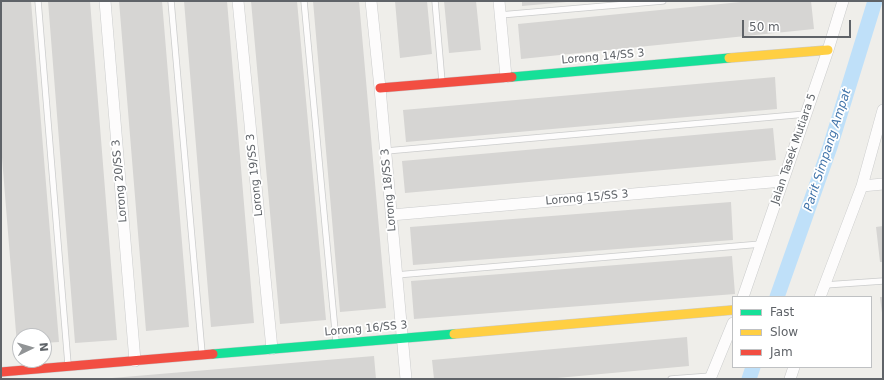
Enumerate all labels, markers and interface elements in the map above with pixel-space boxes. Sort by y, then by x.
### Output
scale bar [744,12,853,38]
text: 50 m [749,20,780,34]
street label: Lorong 14/SS 3 [561,47,645,67]
water label: Parit Simpang Ampat [801,87,855,213]
street label: Jalan Tasek Mutiara 5 [769,92,819,206]
street label: Lorong 19/SS 3 [244,133,266,217]
street label: Lorong 20/SS 3 [110,139,130,223]
street label: Lorong 18/SS 3 [379,148,399,232]
street label: Lorong 15/SS 3 [545,188,629,208]
legend [732,296,872,368]
text: Fast [770,305,794,319]
street label: Lorong 16/SS 3 [324,319,408,339]
text: Slow [770,325,798,339]
north arrow [12,328,52,368]
text: N [37,342,50,352]
text: Jam [770,345,793,359]

